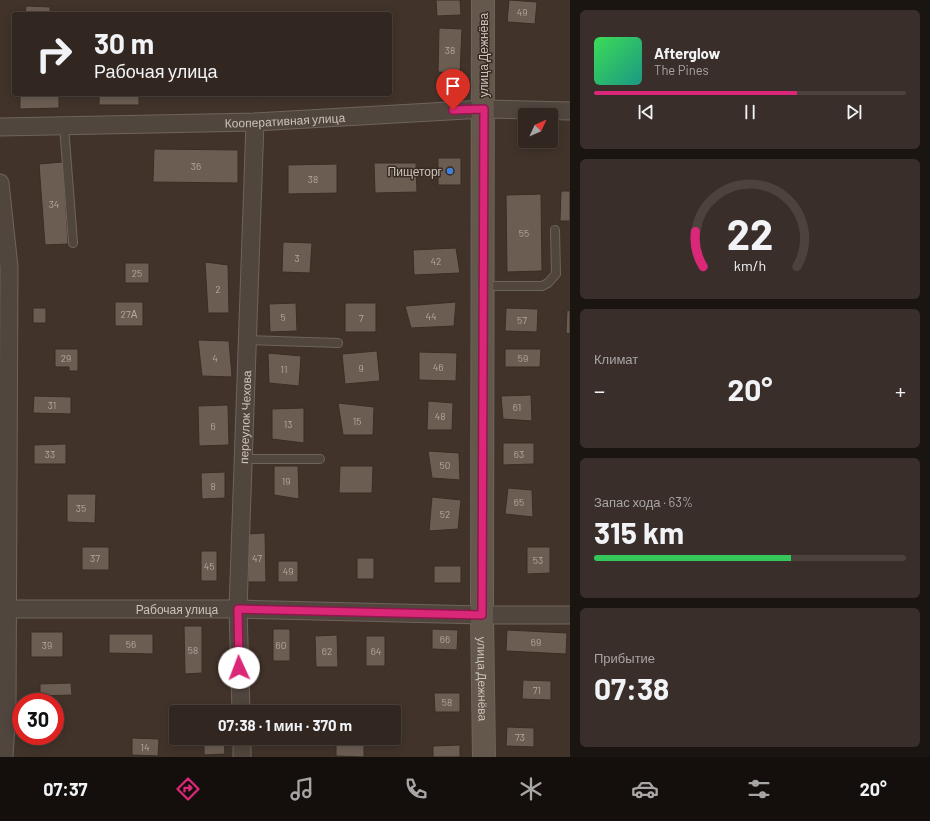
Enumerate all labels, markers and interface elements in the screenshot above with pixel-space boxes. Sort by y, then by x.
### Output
house number: 49 [517,6,527,18]
street label: улица Дежнёва [476,13,491,97]
text: 30 m [94,26,154,60]
icon: right [28,28,80,80]
house number: 38 [445,44,455,56]
text: Afterglow [654,44,720,62]
text: Рабочая улица [94,60,218,82]
text: The Pines [654,62,709,78]
pin [436,69,470,110]
icon: arrive [442,75,464,97]
icon: previous [635,101,657,123]
icon: pause [739,101,761,123]
icon: next [843,101,865,123]
north arrow [518,108,558,148]
map controls [518,108,558,148]
street label: Кооперативная улица [225,110,346,130]
house number: 36 [191,160,201,172]
place label: Пищеторг [388,164,443,179]
marker: Пищеторг [445,166,455,176]
house number: 38 [308,173,318,185]
house number: 34 [49,198,59,210]
text: 22 [727,208,773,258]
house number: 55 [519,227,529,239]
house number: 3 [294,252,300,264]
house number: 42 [431,255,441,267]
text: km/h [734,257,766,274]
house number: 25 [132,267,142,279]
house number: 2 [215,283,221,295]
house number: 27А [121,308,138,320]
house number: 44 [425,310,437,322]
house number: 5 [280,311,286,323]
house number: 7 [359,312,364,324]
house number: 57 [517,314,527,326]
text: Климат [594,351,638,367]
house number: 29 [61,352,71,364]
house number: 4 [212,352,218,364]
house number: 59 [518,352,528,364]
house number: 46 [433,361,443,373]
house number: 9 [358,362,364,374]
house number: 11 [280,363,288,375]
street label: переулок Чехова [236,370,253,464]
text: 20° [727,371,773,407]
text: − [594,377,605,403]
text: + [895,377,906,403]
house number: 31 [48,399,56,411]
house number: 61 [513,401,521,413]
house number: 48 [435,410,445,422]
house number: 15 [353,415,361,427]
house number: 13 [284,418,292,430]
house number: 6 [210,420,216,432]
house number: 33 [45,448,55,460]
house number: 63 [514,448,524,460]
house number: 50 [440,459,450,471]
house number: 19 [282,475,290,487]
house number: 8 [210,480,216,492]
text: Запас хода · 63% [594,494,693,510]
house number: 65 [514,496,524,508]
house number: 35 [76,502,86,514]
house number: 52 [440,508,450,520]
text: 315 km [594,514,684,550]
house number: 37 [90,552,100,564]
house number: 47 [252,552,262,564]
house number: 53 [533,554,543,566]
house number: 45 [204,560,214,572]
house number: 49 [283,565,293,577]
street label: Рабочая улица [136,602,219,617]
house number: 66 [440,633,450,645]
house number: 69 [531,636,541,648]
street label: улица Дежнёва [474,637,490,722]
house number: 56 [126,638,136,650]
house number: 39 [42,639,52,651]
house number: 60 [276,639,286,651]
house number: 58 [188,644,198,656]
house number: 62 [322,645,332,657]
house number: 64 [371,645,381,657]
position arrow [218,647,260,689]
text: Прибытие [594,650,655,666]
text: 07:38 [594,670,669,706]
house number: 71 [533,684,541,696]
speed limit sign: 30 [12,693,64,745]
house number: 58 [442,696,452,708]
text: 07:38 · 1 мин · 370 m [218,716,352,734]
house number: 73 [515,731,525,743]
house number: 14 [140,741,150,753]
icon: directions [174,775,202,803]
icon: music [288,775,316,803]
icon: phone [402,775,430,803]
icon: climate [517,775,545,803]
icon: car [631,775,659,803]
icon: filters [745,775,773,803]
text: 07:37 [43,778,88,800]
text: 20° [860,778,887,800]

